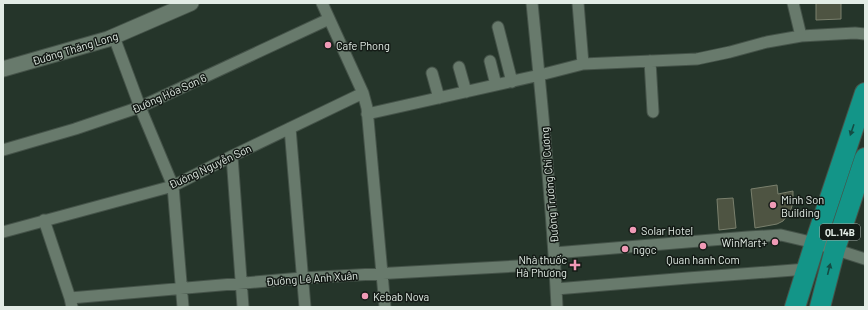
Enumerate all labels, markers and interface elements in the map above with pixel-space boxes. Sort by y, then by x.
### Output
street label: Đường Thăng Long [31,29,120,67]
place label: Cafe Phong [336,39,390,52]
marker: Cafe Phong [323,40,333,50]
street label: Đường Hóa Sơn 6 [130,71,209,115]
one-way arrow [849,125,855,137]
street label: Đường Trương Chí Cương [537,126,561,243]
street label: Đường Nguyễn Sơn [167,141,253,191]
place label: Minh Son Building [781,193,824,219]
marker: Minh Son Building [768,200,778,210]
place label: Solar Hotel [641,224,693,237]
road number: QL.14B [820,224,860,240]
marker: Solar Hotel [628,225,638,235]
place label: WinMart+ [721,236,767,249]
marker: WinMart+ [770,237,780,247]
marker: Quan hanh Com [698,241,708,251]
place label: ngọc [633,243,657,256]
marker: ngọc [620,244,630,254]
place label: Nhà thuốc Hà Phương [516,253,567,279]
place label: Quan hanh Com [666,253,740,266]
marker: Nhà thuốc Hà Phương [570,260,580,270]
one-way arrow [826,263,832,275]
street label: Đường Lê Anh Xuân [266,268,358,288]
place label: Kebab Nova [373,290,429,303]
marker: Kebab Nova [360,291,370,301]

